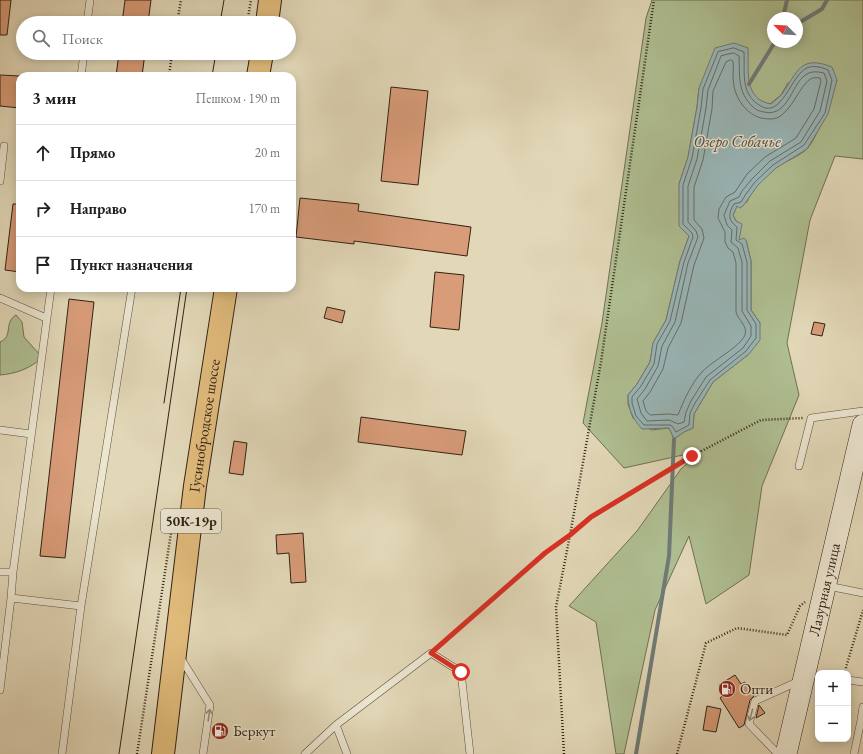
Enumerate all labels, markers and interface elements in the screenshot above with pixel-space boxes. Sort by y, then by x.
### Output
north arrow [767,12,803,48]
search box [16,16,296,60]
icon: search [30,27,52,49]
text: Поиск [62,29,103,48]
text: 3 мин [32,87,76,109]
text: Пешком · 190 m [196,90,280,107]
water label: Озеро Собачье [693,131,781,152]
icon: ahead [32,142,54,164]
text: Прямо [70,143,115,162]
text: 20 m [255,144,280,161]
icon: right [32,198,54,220]
text: Направо [70,199,127,218]
text: 170 m [249,200,280,217]
icon: arrive [32,254,54,276]
text: Пункт назначения [70,255,193,274]
street label: Гусинобродское шоссе [184,357,224,493]
route end [683,447,701,465]
road number: 50К-19р [161,509,221,533]
street label: Лазурная улица [804,541,844,638]
route start [452,663,470,681]
map controls [815,670,851,742]
button: + [815,670,851,706]
fuel station icon: Опти [717,679,737,699]
place label: Опти [740,679,773,698]
button: − [815,706,851,742]
one-way arrow [747,708,754,721]
one-way arrow [205,709,213,722]
fuel station icon: Беркут [210,721,230,741]
place label: Беркут [233,721,275,740]

